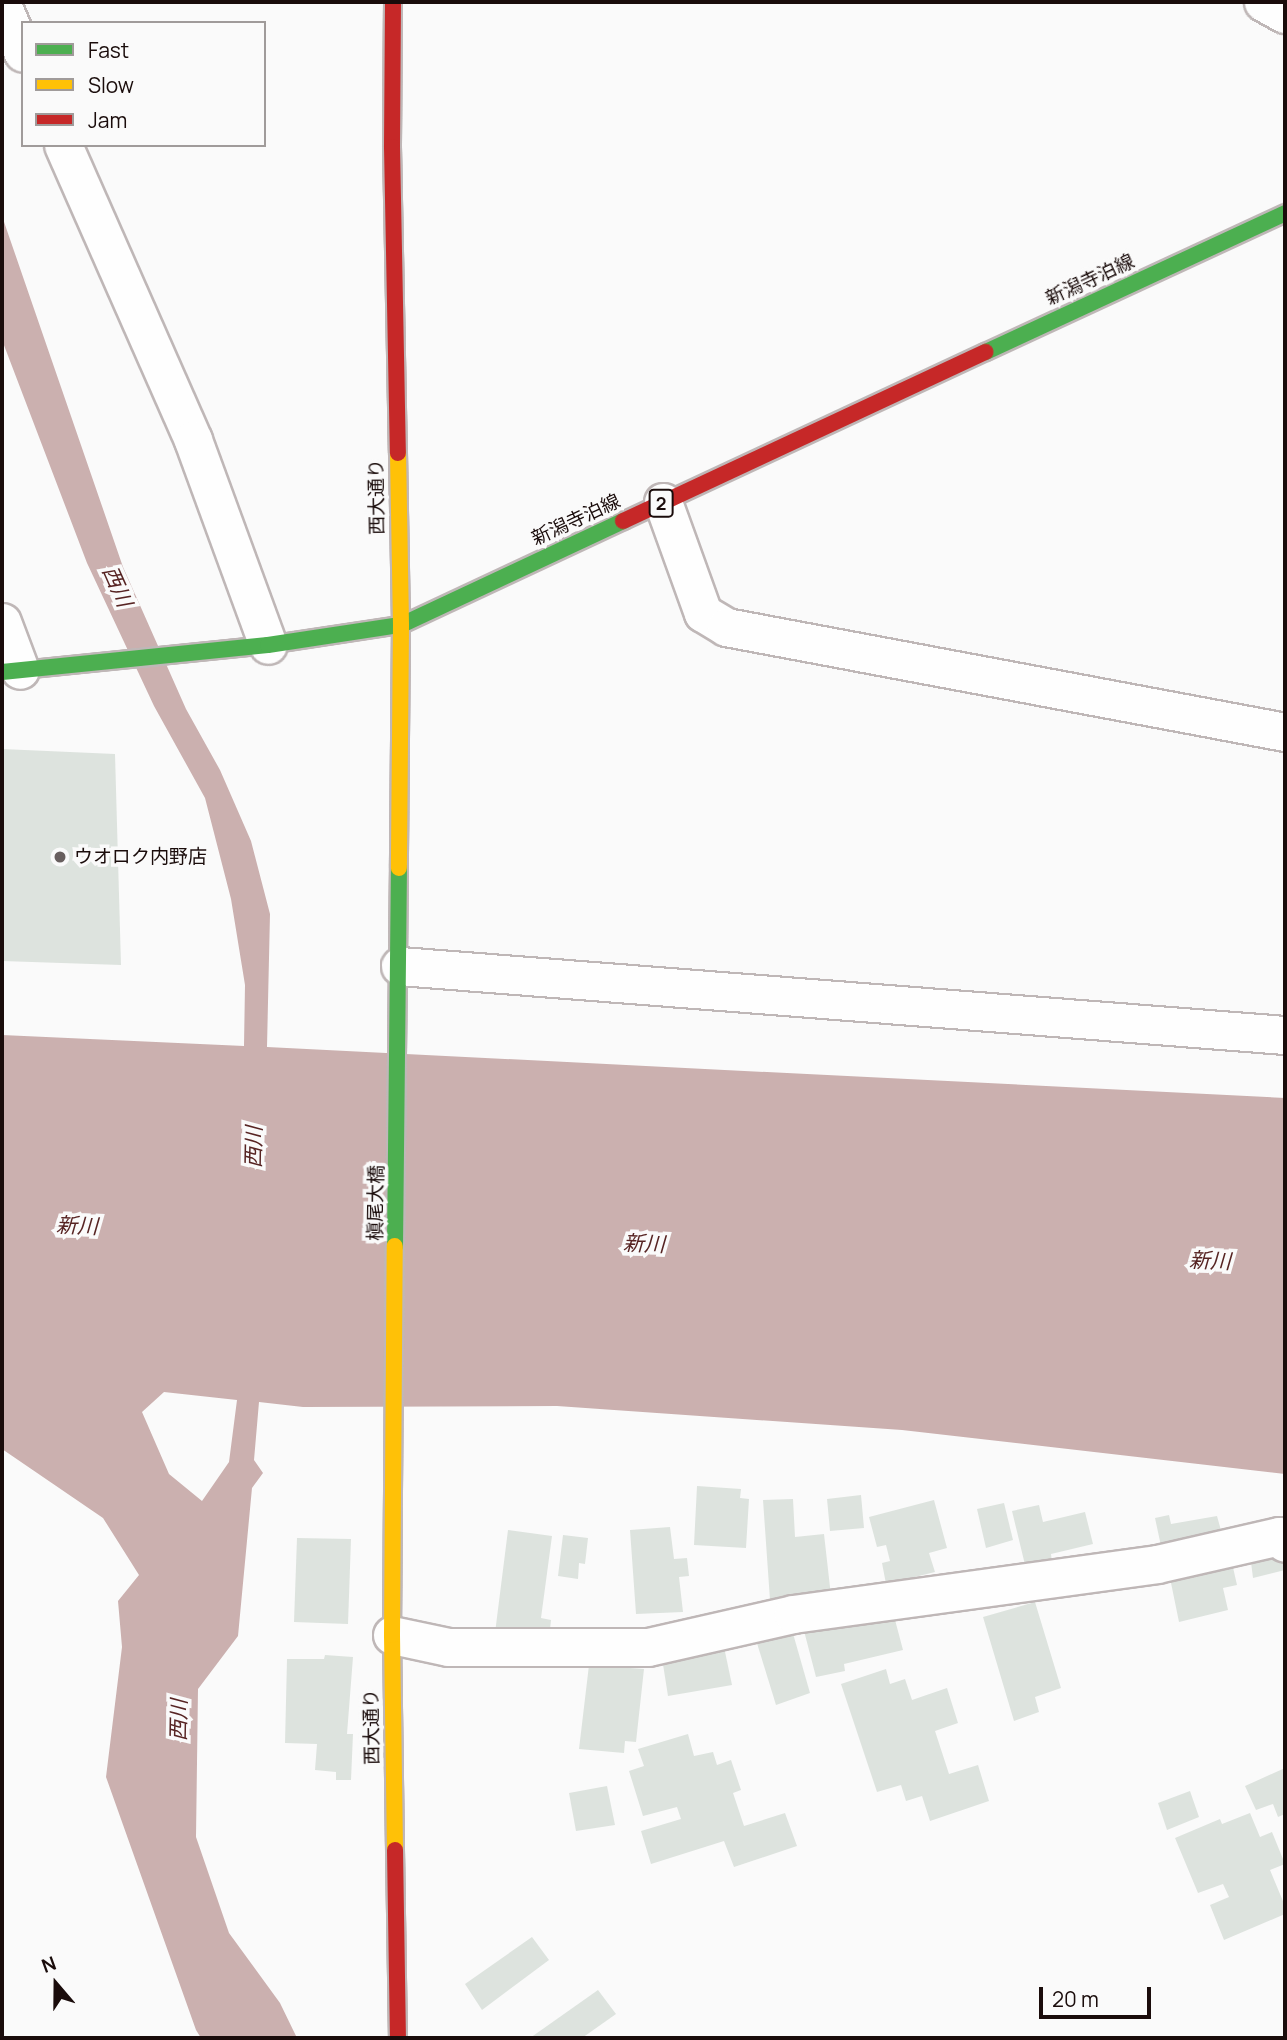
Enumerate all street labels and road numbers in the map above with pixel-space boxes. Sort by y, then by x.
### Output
street label: 新潟寺泊線 [1042,250,1138,310]
street label: 西大通り [365,459,389,535]
road number: 2 [647,489,675,518]
street label: 新潟寺泊線 [528,490,624,550]
street label: 槇尾大橋 [364,1165,388,1241]
street label: 西大通り [360,1689,384,1765]

